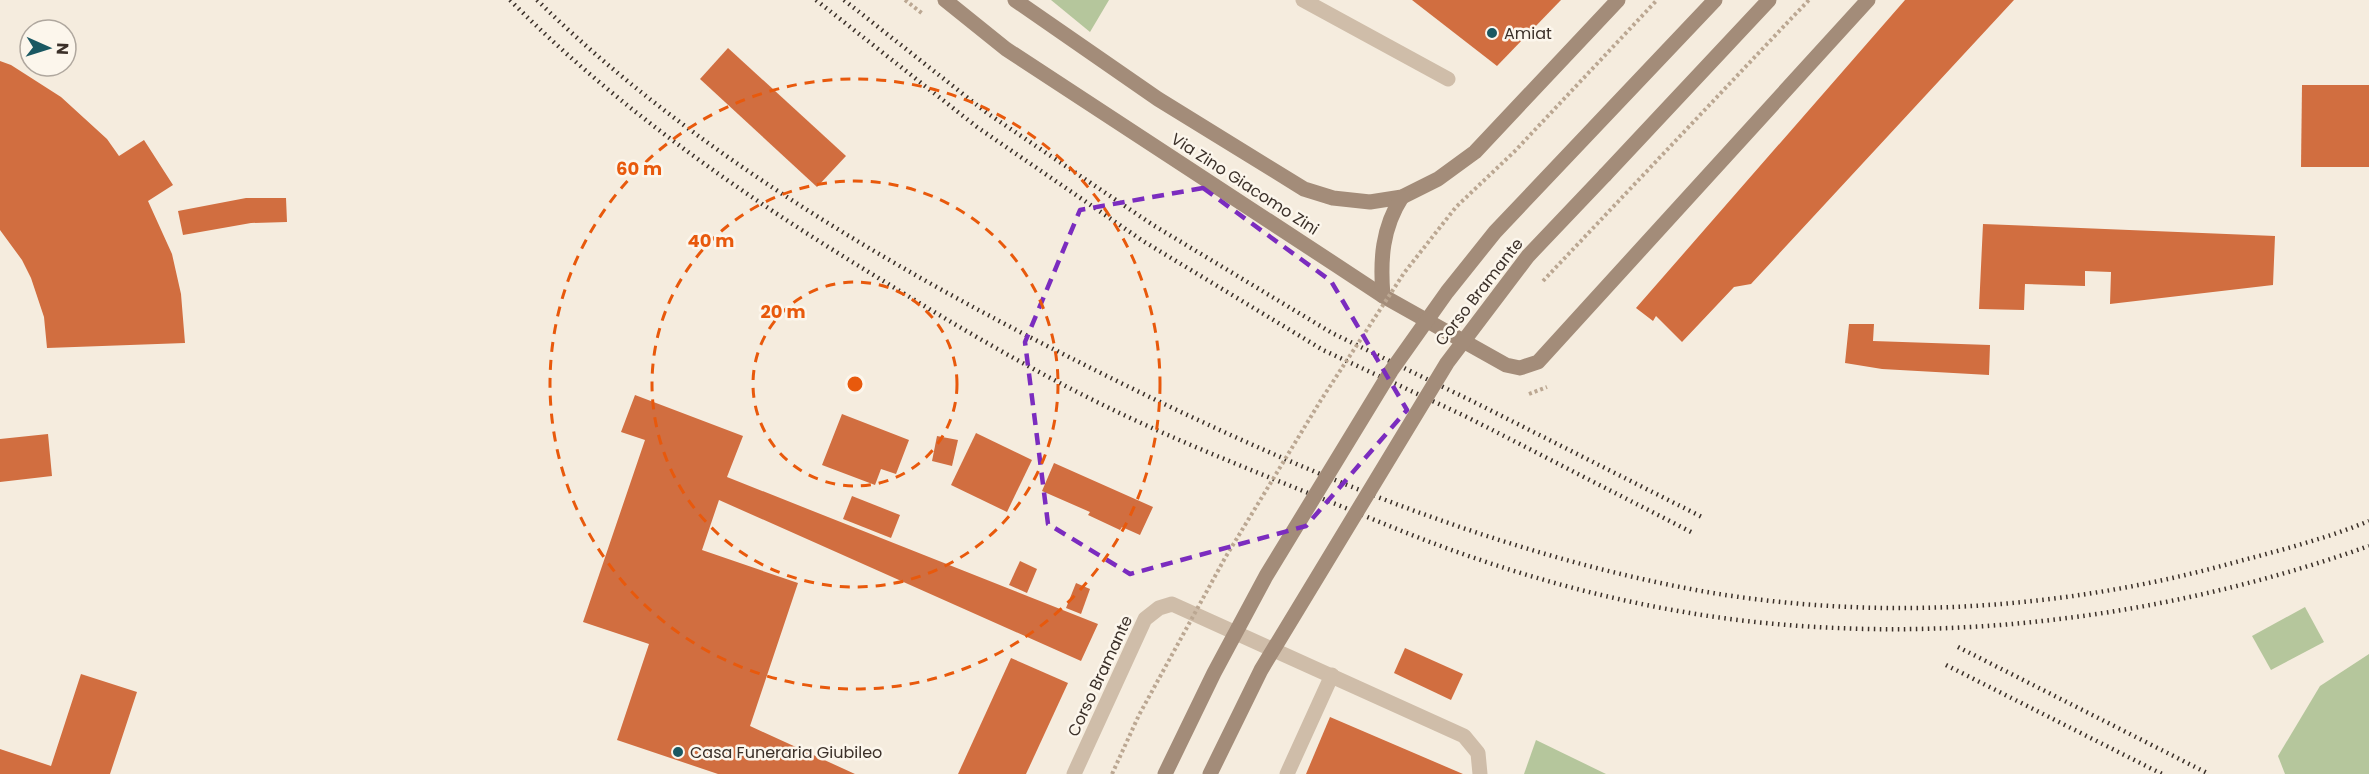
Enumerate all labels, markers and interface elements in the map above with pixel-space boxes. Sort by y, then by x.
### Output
north arrow [18,18,78,78]
place label: Amiat [1504,22,1552,45]
marker: Amiat [1485,26,1499,40]
text: N [51,42,74,55]
street label: Via Zino Giacomo Zini [1167,127,1323,241]
text: 60 m [616,156,662,181]
text: 40 m [688,228,734,253]
street label: Corso Bramante [1430,233,1529,351]
text: 20 m [761,299,805,324]
centre of rings [845,374,865,394]
street label: Corso Bramante [1062,612,1138,740]
place label: Casa Funeraria Giubileo [690,741,882,764]
marker: Casa Funeraria Giubileo [671,745,685,759]

